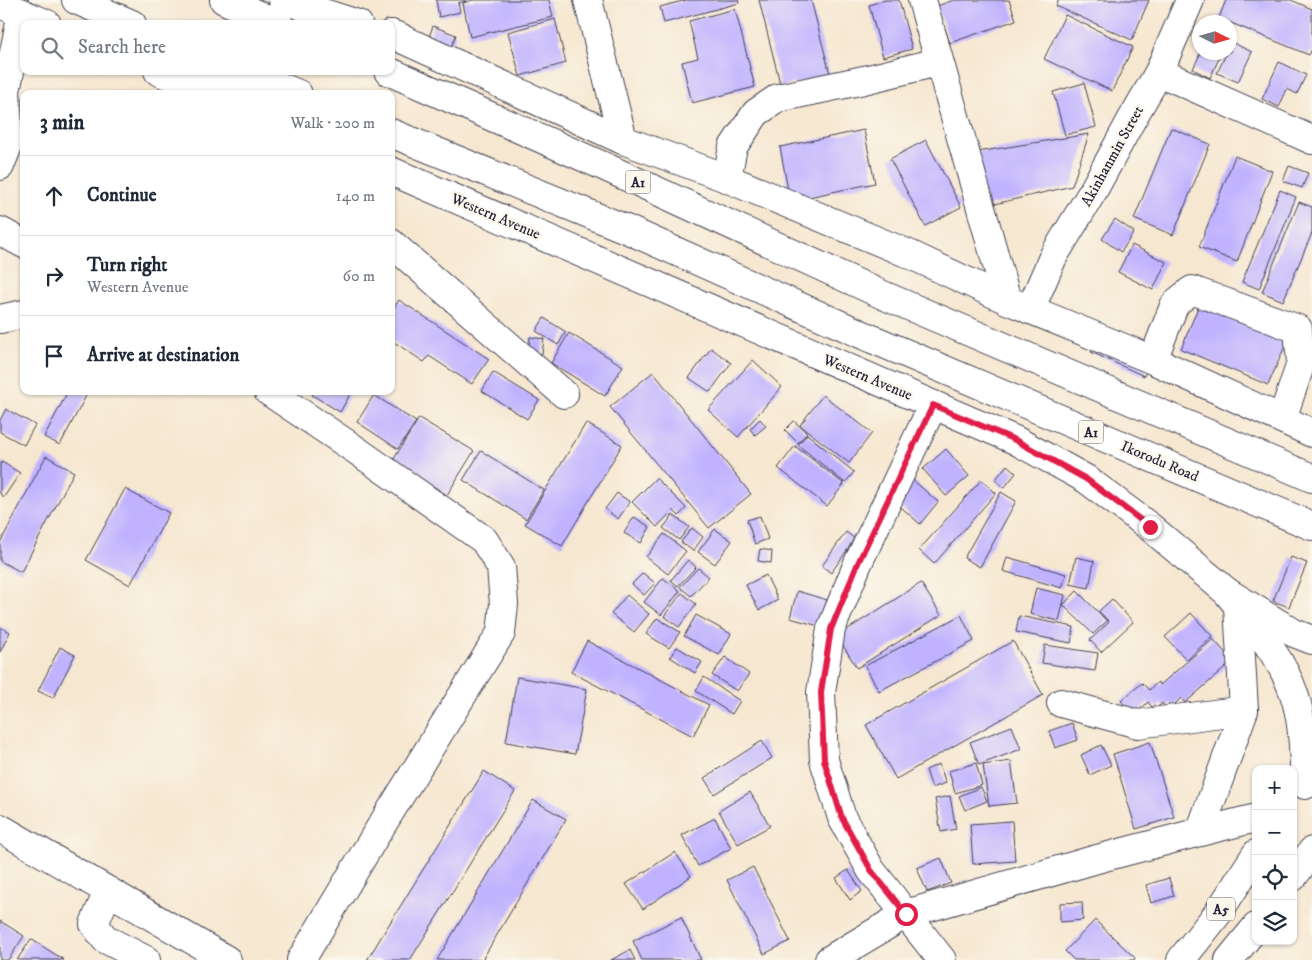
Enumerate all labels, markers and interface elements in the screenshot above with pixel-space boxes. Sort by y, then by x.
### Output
north arrow [1192,15,1237,60]
search box [20,20,395,75]
icon: search [38,34,66,62]
text: Search here [78,36,166,59]
street label: Akinhanmin Street [1077,102,1148,210]
text: 3 min [40,110,85,136]
text: Walk · 200 m [291,113,375,133]
road number: A1 [626,170,650,193]
icon: ahead [40,182,68,210]
text: Continue [87,184,157,207]
text: 140 m [336,186,375,206]
street label: Western Avenue [447,189,543,244]
text: Turn right [87,254,167,277]
icon: right [40,262,68,290]
text: 60 m [343,266,375,286]
text: Western Avenue [87,277,188,297]
icon: arrive [40,342,68,370]
text: Arrive at destination [87,344,239,367]
street label: Western Avenue [819,350,915,405]
road number: A1 [1078,421,1104,444]
street label: Ikorodu Road [1118,437,1202,487]
route end [1139,516,1162,539]
map controls [1252,765,1297,945]
button: + [1252,765,1297,810]
button: − [1252,810,1297,855]
button: locate [1252,855,1297,900]
road number: A5 [1207,898,1235,921]
button: layers [1252,900,1297,945]
route start [895,903,918,926]

